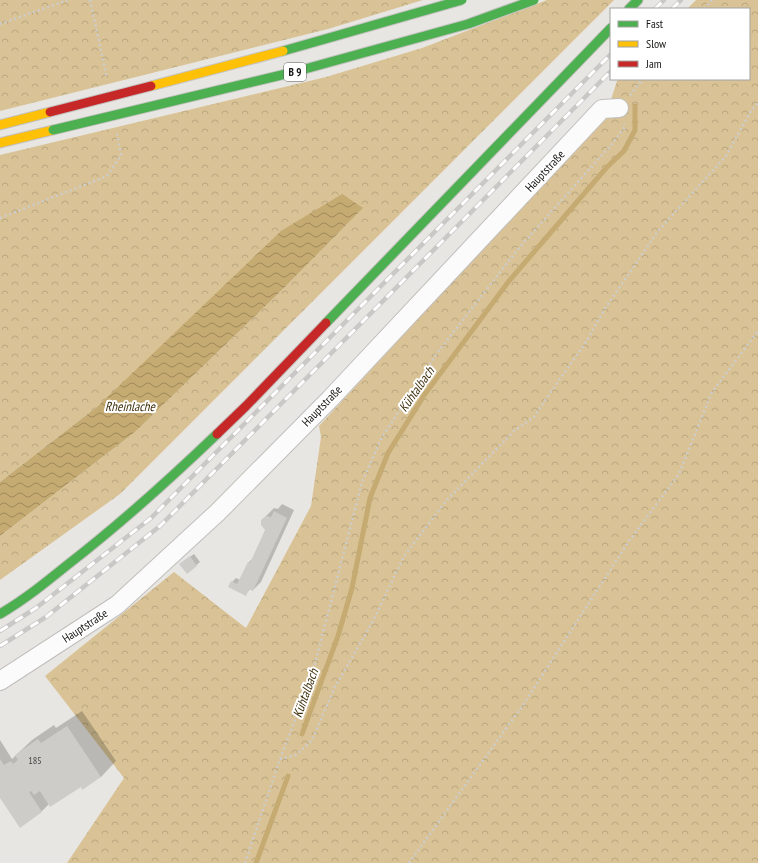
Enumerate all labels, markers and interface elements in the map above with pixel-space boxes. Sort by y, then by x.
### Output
legend [610,8,750,80]
text: Fast [646,16,664,31]
text: Slow [646,36,667,51]
text: Jam [645,56,662,71]
road number: B 9 [284,63,306,81]
street label: Hauptstraße [522,147,568,195]
water label: Kühtalbach [395,363,439,415]
street label: Hauptstraße [298,382,345,429]
water label: Rheinlache [105,398,157,415]
street label: Hauptstraße [59,605,110,646]
water label: Kühtalbach [289,665,323,720]
house number: 185 [28,754,42,767]

